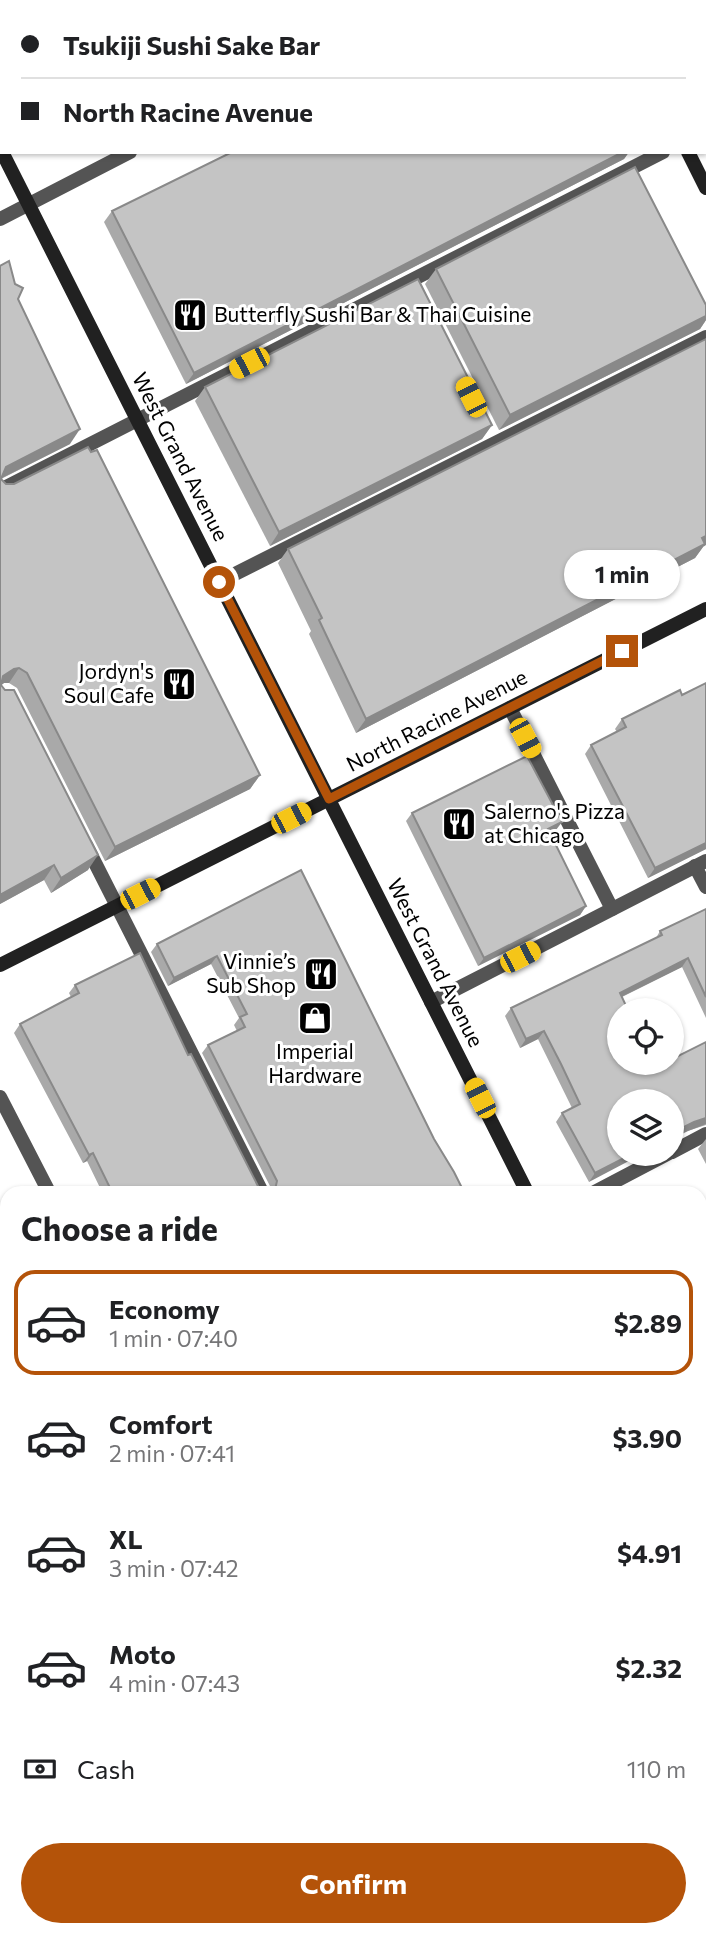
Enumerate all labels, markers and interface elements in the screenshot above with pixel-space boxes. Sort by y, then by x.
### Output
text: Tsukiji Sushi Sake Bar [63,29,320,60]
text: North Racine Avenue [63,96,313,127]
restaurant icon: Butterfly Sushi Bar & Thai Cuisine [171,296,209,334]
place label: Butterfly Sushi Bar & Thai Cuisine [214,301,531,326]
car [226,344,273,382]
street label: West Grand Avenue [128,368,235,545]
car [453,374,490,420]
callout: 1 min [564,550,680,598]
text: 1 min [595,560,649,588]
route start [203,566,235,598]
route end [606,635,638,667]
place label: Jordyn's Soul Cafe [64,658,154,707]
street label: North Racine Avenue [342,663,531,776]
restaurant icon: Jordyn's Soul Cafe [160,665,198,703]
car [506,715,545,761]
place label: Salerno's Pizza at Chicago [484,798,625,847]
car [268,799,315,837]
restaurant icon: Salerno's Pizza at Chicago [440,805,478,843]
street label: West Grand Avenue [383,874,490,1051]
car [117,875,164,913]
car [497,938,544,976]
place label: Vinnie’s Sub Shop [206,948,296,997]
restaurant icon: Vinnie’s Sub Shop [302,955,340,993]
map controls [607,998,684,1166]
button: locate [607,998,684,1075]
shop icon: Imperial Hardware [296,999,334,1037]
place label: Imperial Hardware [268,1038,362,1087]
car [462,1075,499,1121]
button: layers [607,1089,684,1166]
text: Choose a ride [21,1208,218,1248]
icon: car [25,1291,88,1354]
text: Economy [109,1293,220,1324]
text: $2.89 [614,1307,682,1338]
text: 1 min · 07:40 [109,1324,238,1352]
icon: car [25,1406,88,1469]
text: Comfort [109,1408,212,1439]
text: $3.90 [612,1422,682,1453]
text: 2 min · 07:41 [109,1439,235,1467]
icon: car [25,1521,88,1584]
text: XL [109,1523,143,1554]
text: $4.91 [617,1537,682,1568]
text: 3 min · 07:42 [109,1554,239,1582]
icon: car [25,1636,88,1699]
text: Moto [109,1638,176,1669]
text: $2.32 [616,1652,682,1683]
text: 4 min · 07:43 [109,1669,240,1697]
icon: cash [21,1750,59,1788]
text: Cash [77,1753,135,1784]
text: 110 m [627,1755,686,1783]
button: Confirm [21,1843,686,1923]

